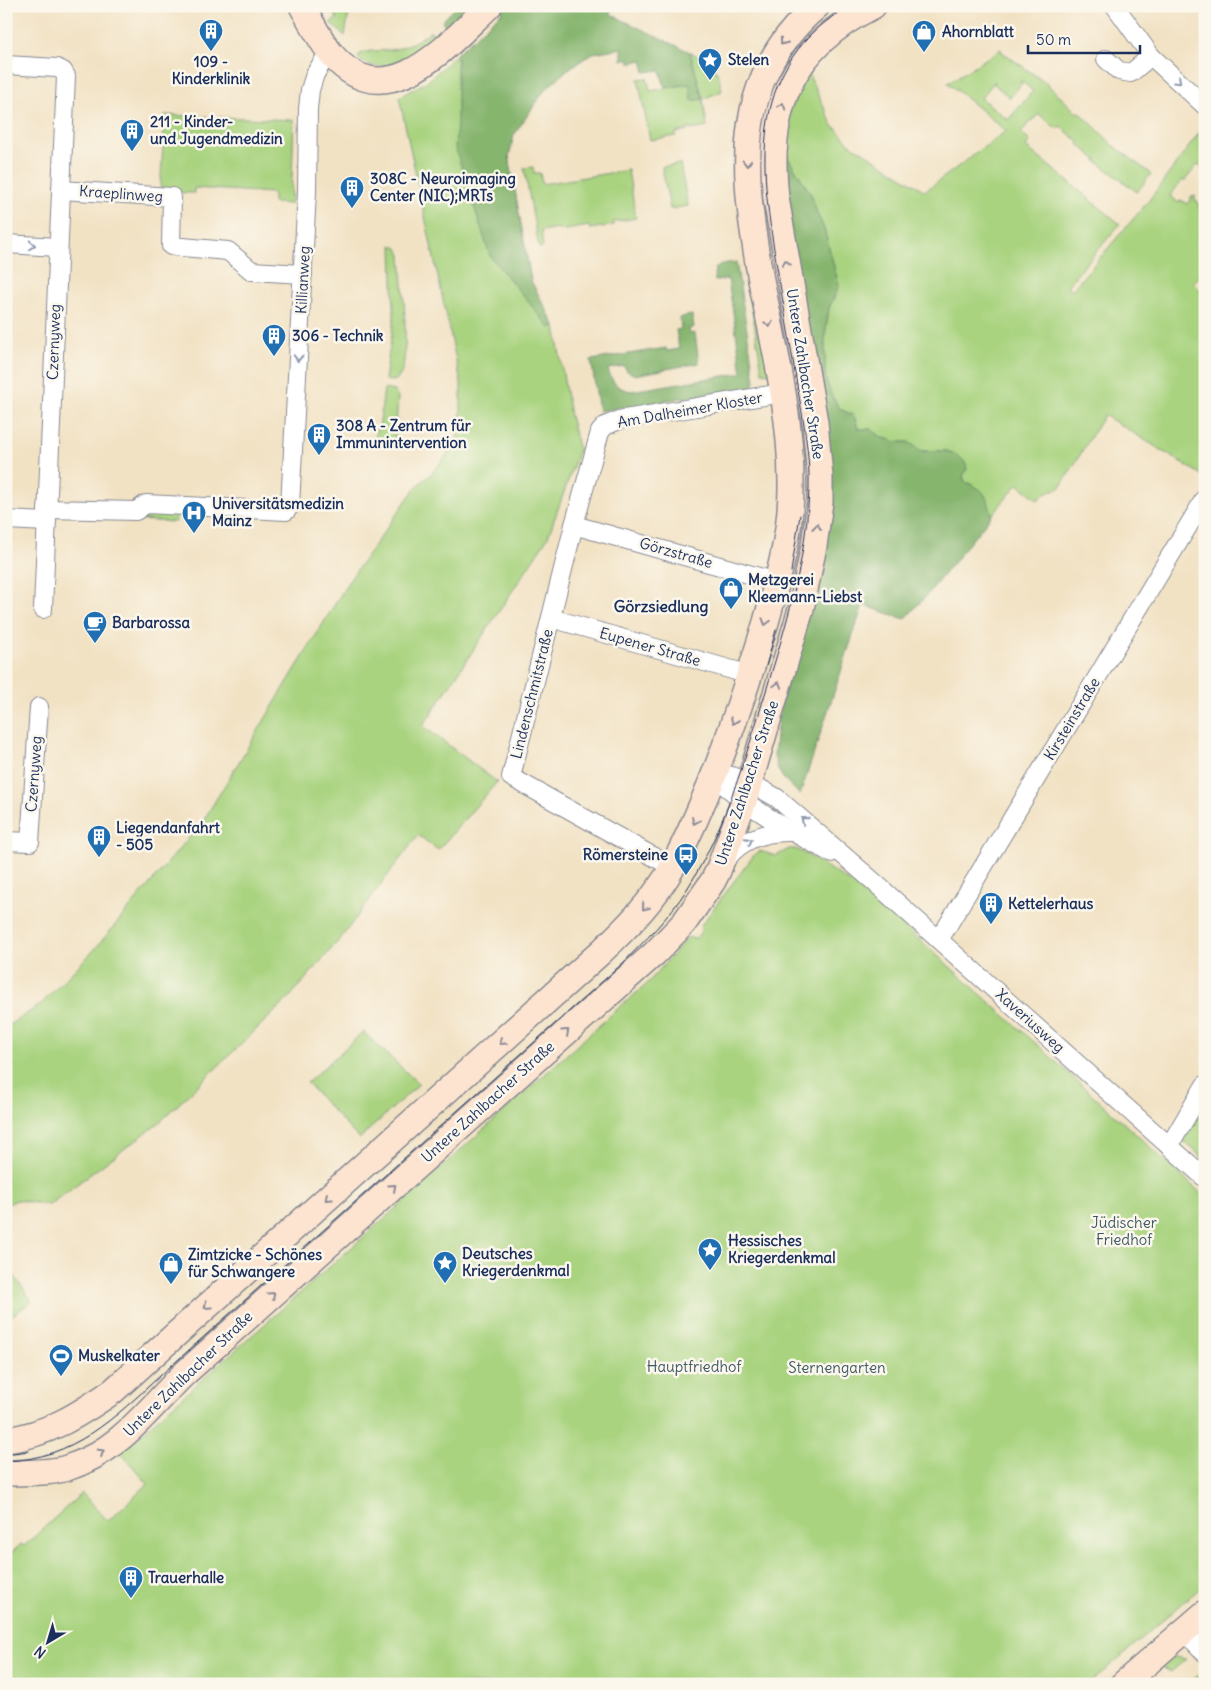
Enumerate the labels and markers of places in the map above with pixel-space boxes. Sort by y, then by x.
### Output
building icon: 109 - Kinderklinik [198,18,224,52]
shop icon: Ahornblatt [911,19,937,53]
place label: Ahornblatt [942,22,1015,41]
place icon: Stelen [697,47,723,81]
place label: Stelen [728,50,770,69]
place label: 109 - Kinderklinik [172,52,251,88]
place label: 211 - Kinder- und Jugendmedizin [150,112,283,149]
building icon: 211 - Kinder- und Jugendmedizin [119,118,145,152]
place label: 308C - Neuroimaging Center (NIC);MRTs [370,169,516,206]
building icon: 308C - Neuroimaging Center (NIC);MRTs [339,175,365,209]
building icon: 306 - Technik [261,323,287,357]
place label: 306 - Technik [292,326,384,345]
place label: 308 A - Zentrum für Immunintervention [336,416,472,452]
building icon: 308 A - Zentrum für Immunintervention [306,422,332,456]
place label: Universitätsmedizin Mainz [212,494,344,530]
hospital icon: Universitätsmedizin Mainz [181,500,207,534]
place label: Metzgerei Kleemann-Liebst [748,570,863,606]
shop icon: Metzgerei Kleemann-Liebst [718,576,744,610]
cafe icon: Barbarossa [82,610,108,644]
place label: Barbarossa [112,613,190,632]
place label: Liegendanfahrt - 505 [116,818,221,854]
building icon: Liegendanfahrt - 505 [86,824,112,858]
bus stop icon: Römersteine [673,842,699,876]
place label: Römersteine [583,845,668,864]
building icon: Kettelerhaus [978,891,1004,925]
place label: Kettelerhaus [1008,894,1093,913]
place label: Hessisches Kriegerdenkmal [728,1231,836,1268]
place icon: Hessisches Kriegerdenkmal [697,1237,723,1271]
place label: Deutsches Kriegerdenkmal [462,1244,570,1281]
place label: Zimtzicke - Schönes für Schwangere [188,1245,322,1282]
place icon: Deutsches Kriegerdenkmal [432,1250,458,1284]
shop icon: Zimtzicke - Schönes für Schwangere [158,1251,184,1285]
sports icon: Muskelkater [48,1343,74,1377]
place label: Muskelkater [78,1346,161,1365]
building icon: Trauerhalle [118,1565,144,1599]
place label: Trauerhalle [148,1568,224,1587]

